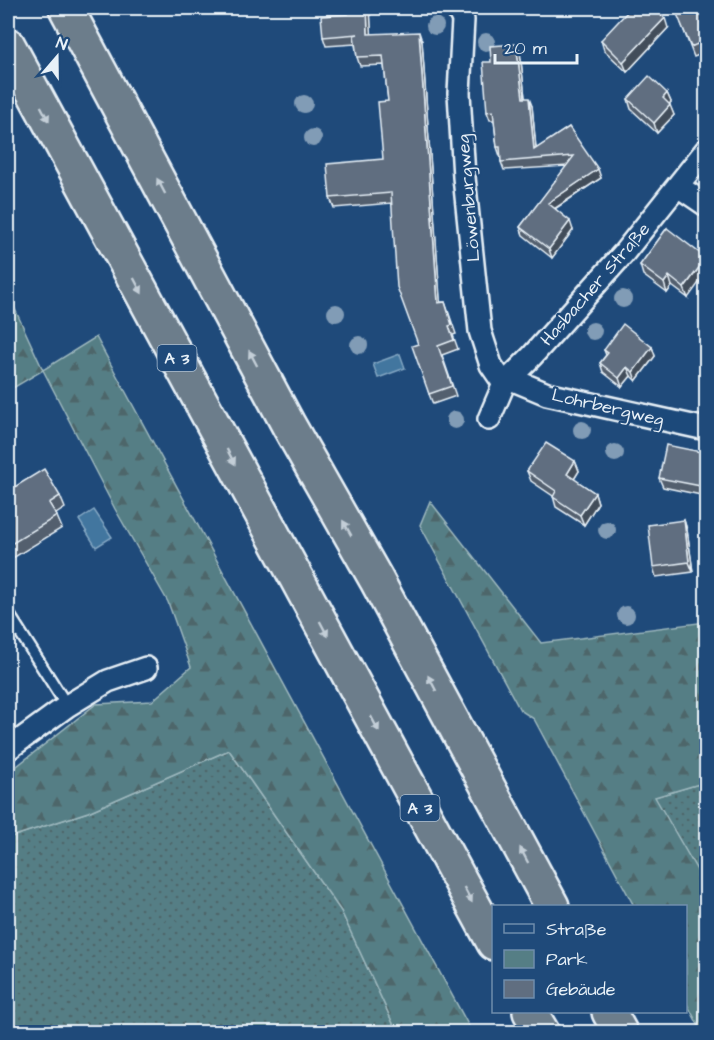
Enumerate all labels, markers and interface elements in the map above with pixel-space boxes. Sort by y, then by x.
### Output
north arrow [27,27,87,87]
scale bar [495,27,578,65]
text: N [53,32,70,56]
text: 20 m [504,36,547,61]
one-way arrow [40,106,50,123]
street label: Löwenburgweg [450,133,488,263]
one-way arrow [156,177,166,194]
street label: Hasbacher Straße [535,217,656,351]
one-way arrow [133,278,143,295]
road number: A 3 [158,345,196,371]
one-way arrow [248,349,258,367]
street label: Lohrbergweg [549,382,666,433]
one-way arrow [226,449,236,466]
one-way arrow [342,519,352,536]
one-way arrow [319,621,329,638]
one-way arrow [427,675,437,692]
one-way arrow [370,715,380,732]
road number: A 3 [400,795,440,821]
one-way arrow [520,846,530,864]
one-way arrow [463,887,473,904]
legend [492,905,687,1013]
text: Straße [546,917,607,942]
text: Park [546,947,588,972]
text: Gebäude [546,977,616,1002]

